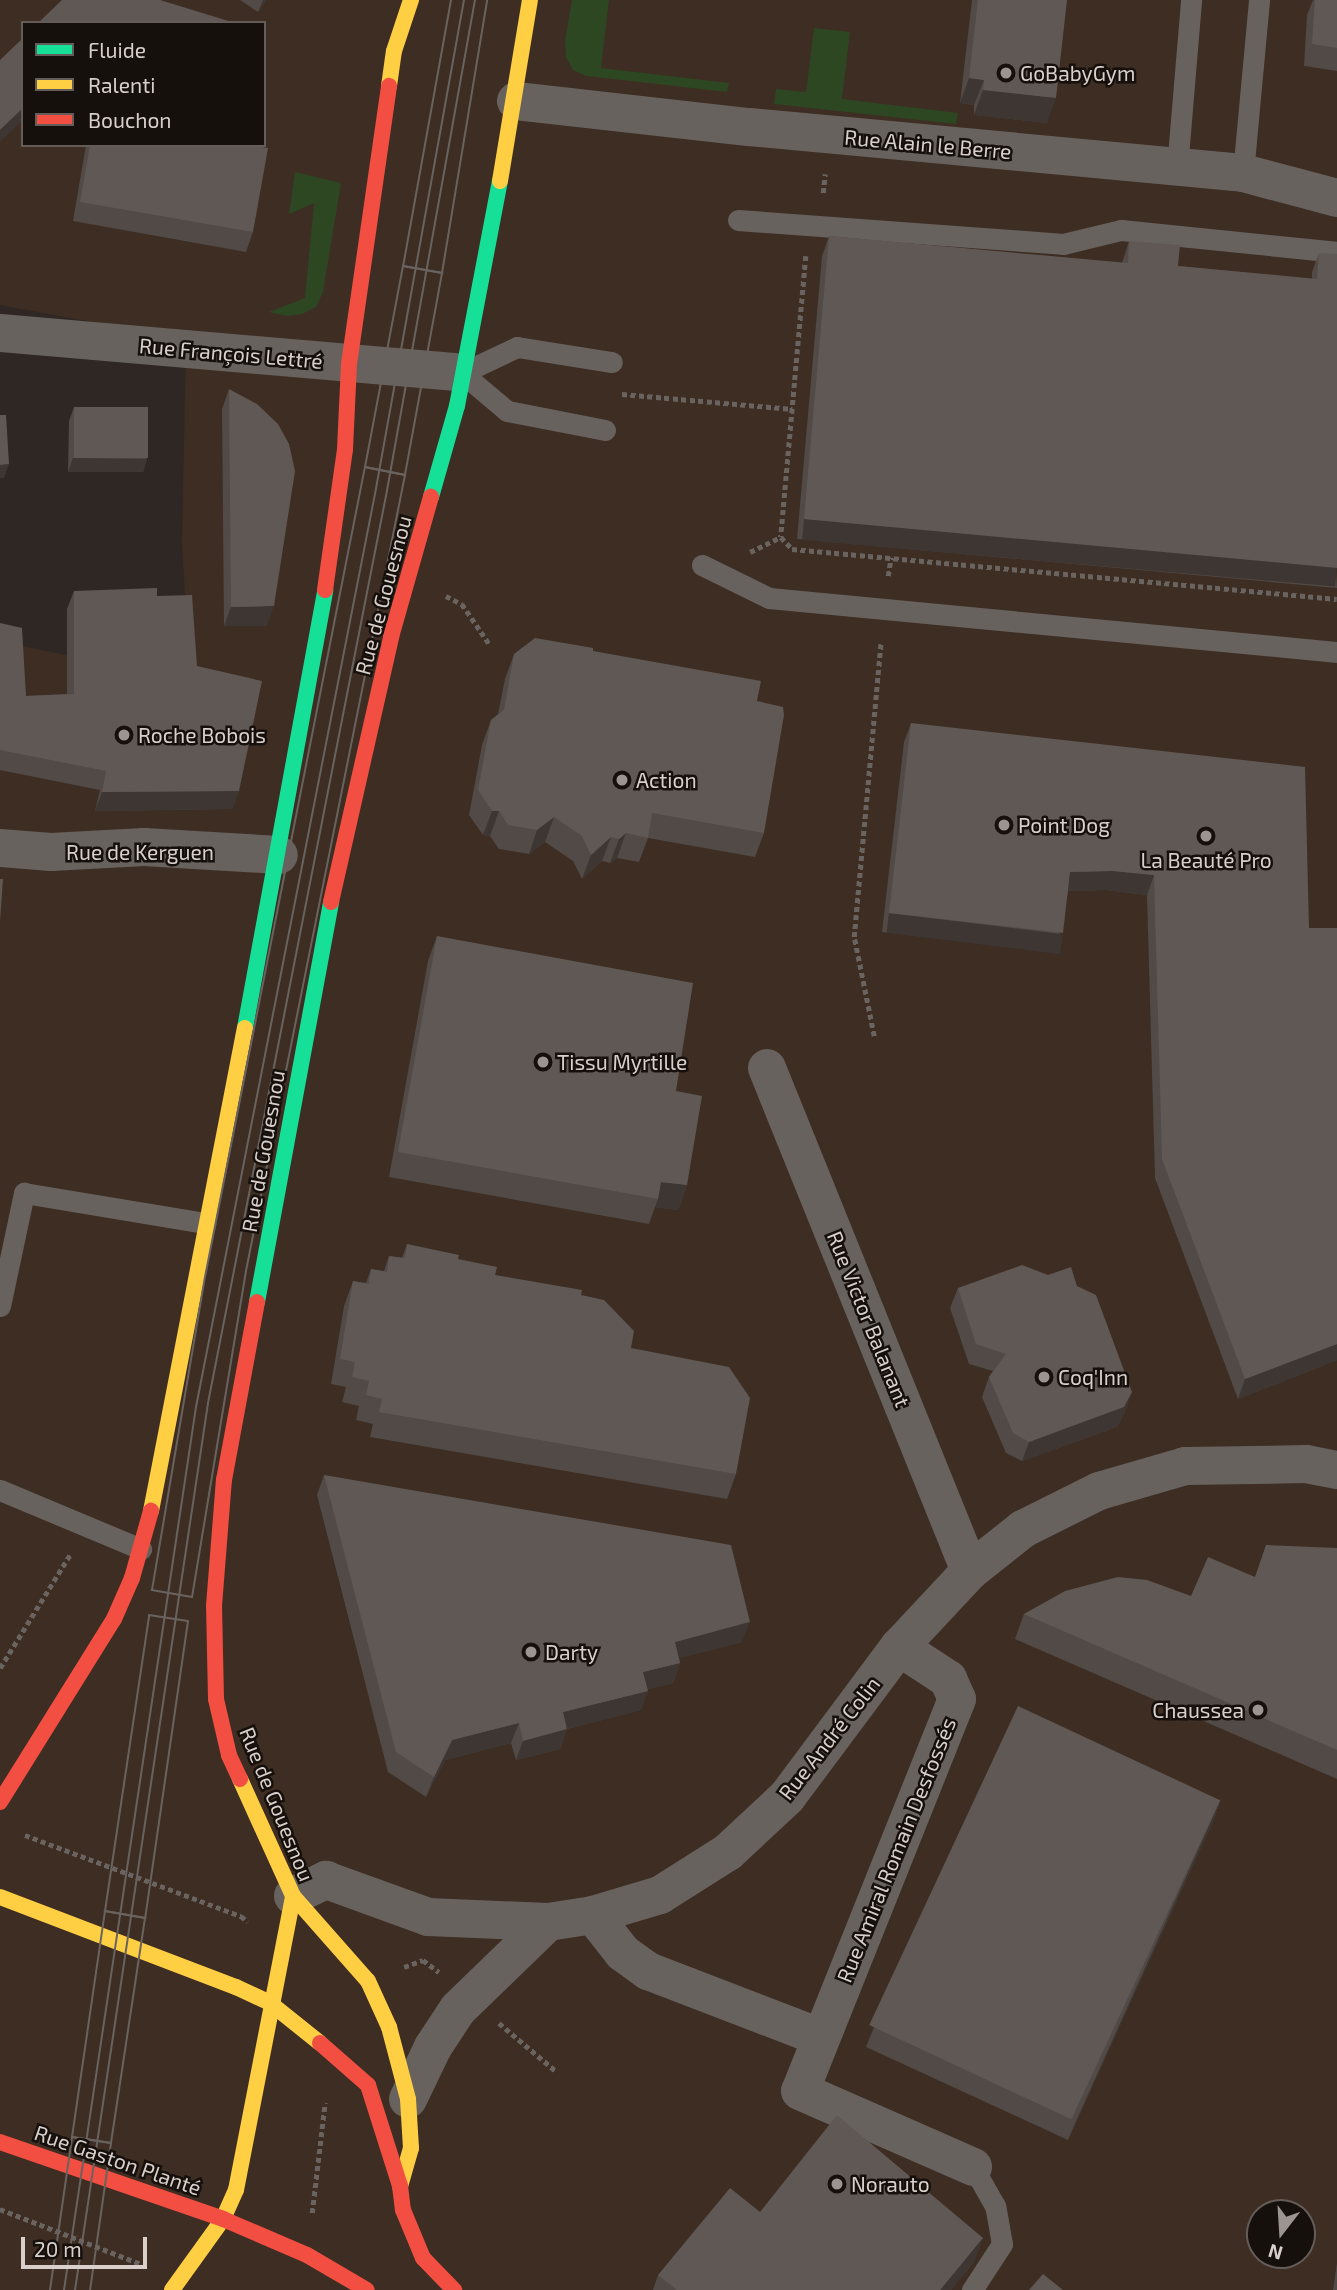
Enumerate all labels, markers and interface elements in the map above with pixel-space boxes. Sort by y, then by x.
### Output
legend [21,21,266,147]
text: Fluide [88,37,146,62]
place label: GoBabyGym [1020,60,1135,86]
marker: GoBabyGym [998,65,1014,81]
text: Ralenti [88,72,155,97]
text: Bouchon [88,107,172,132]
street label: Rue Alain le Berre [843,124,1013,164]
street label: Rue François Lettré [138,332,324,374]
street label: Rue de Gouesnou [350,513,416,677]
place label: Roche Bobois [138,722,266,748]
marker: Roche Bobois [116,727,132,743]
place label: Action [636,767,697,793]
marker: Action [614,772,630,788]
place label: Point Dog [1018,812,1110,838]
marker: Point Dog [996,817,1012,833]
marker: La Beauté Pro [1198,828,1214,844]
street label: Rue de Kerguen [66,839,214,865]
place label: La Beauté Pro [1140,847,1272,873]
place label: Tissu Myrtille [557,1049,687,1075]
marker: Tissu Myrtille [535,1054,551,1070]
street label: Rue de Gouesnou [236,1068,290,1234]
street label: Rue Victor Balanant [822,1227,916,1411]
place label: Coq'Inn [1058,1364,1128,1390]
marker: Coq'Inn [1036,1369,1052,1385]
place label: Darty [545,1639,598,1665]
marker: Darty [523,1644,539,1660]
street label: Rue André Colin [773,1671,885,1805]
place label: Chaussea [1152,1697,1244,1723]
marker: Chaussea [1250,1702,1266,1718]
street label: Rue Amiral Romain Desfossés [831,1714,961,1986]
street label: Rue de Gouesnou [235,1723,319,1885]
street label: Rue Gaston Planté [31,2120,205,2200]
place label: Norauto [851,2171,930,2197]
marker: Norauto [829,2176,845,2192]
north arrow [1246,2199,1316,2269]
scale bar [24,2224,150,2268]
text: 20 m [34,2236,82,2261]
text: N [1265,2240,1285,2266]

